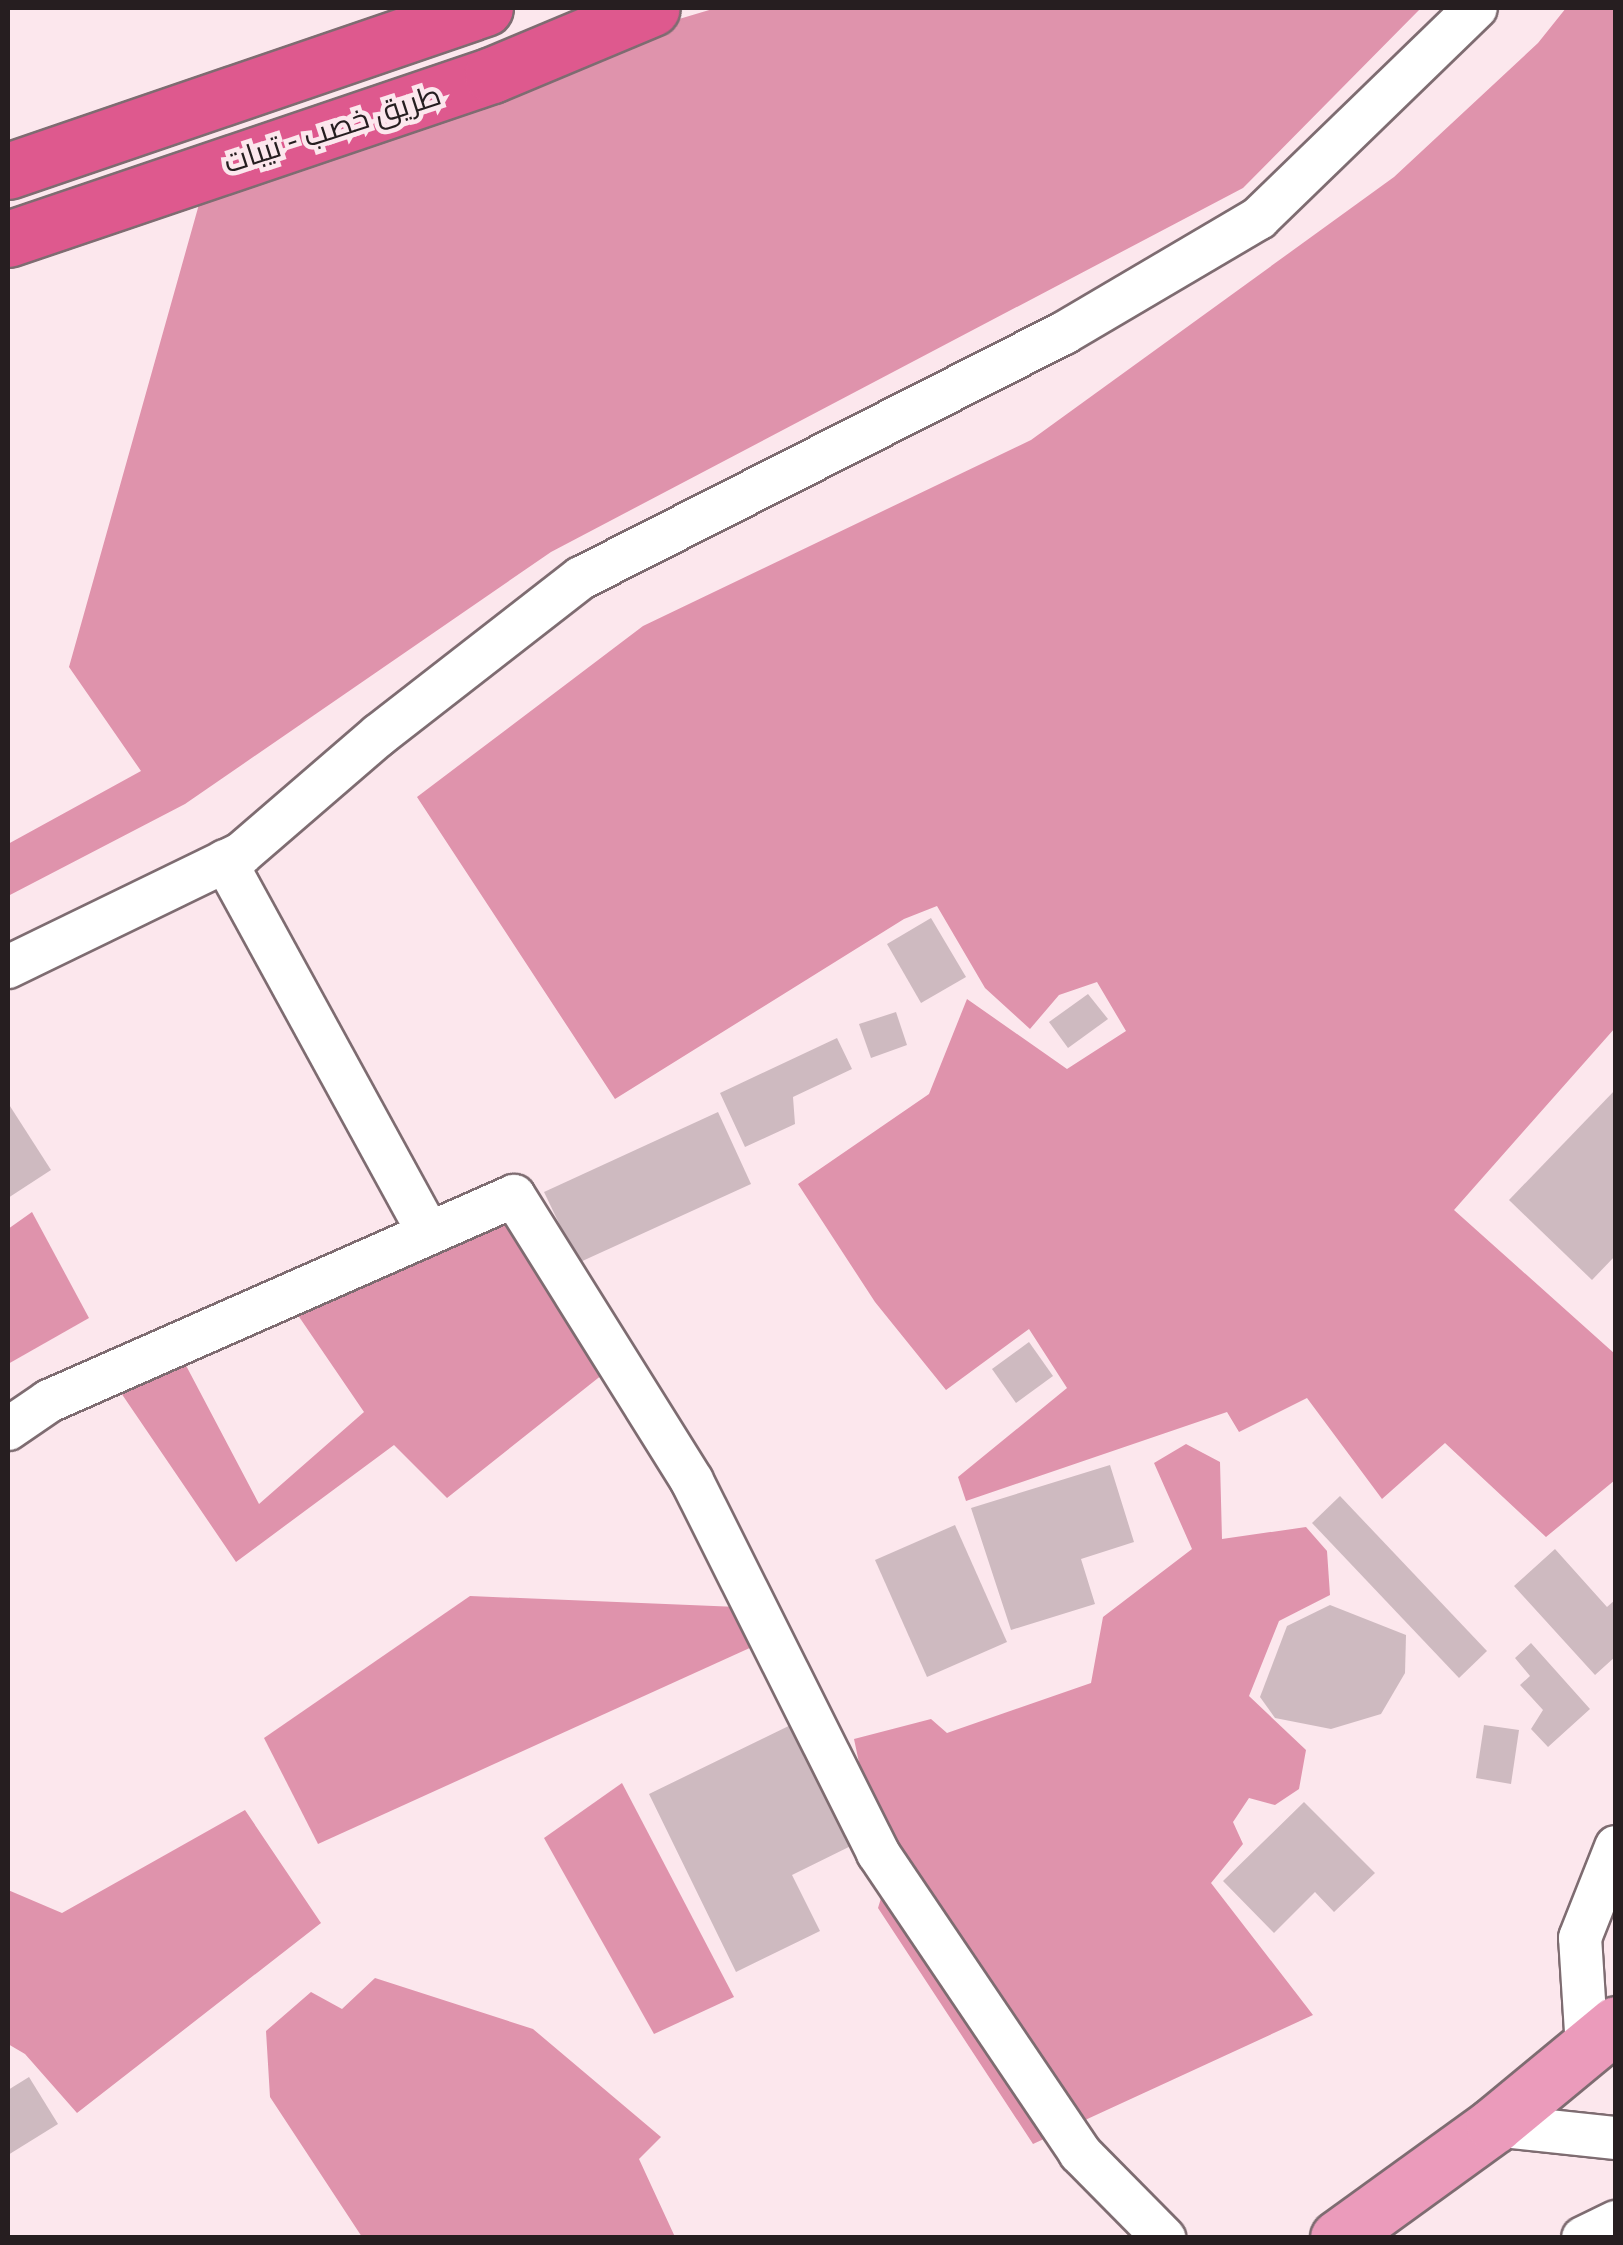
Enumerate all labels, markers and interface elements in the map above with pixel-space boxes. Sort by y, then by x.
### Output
street label: طريق خصب - تيبات [219,76,445,180]

